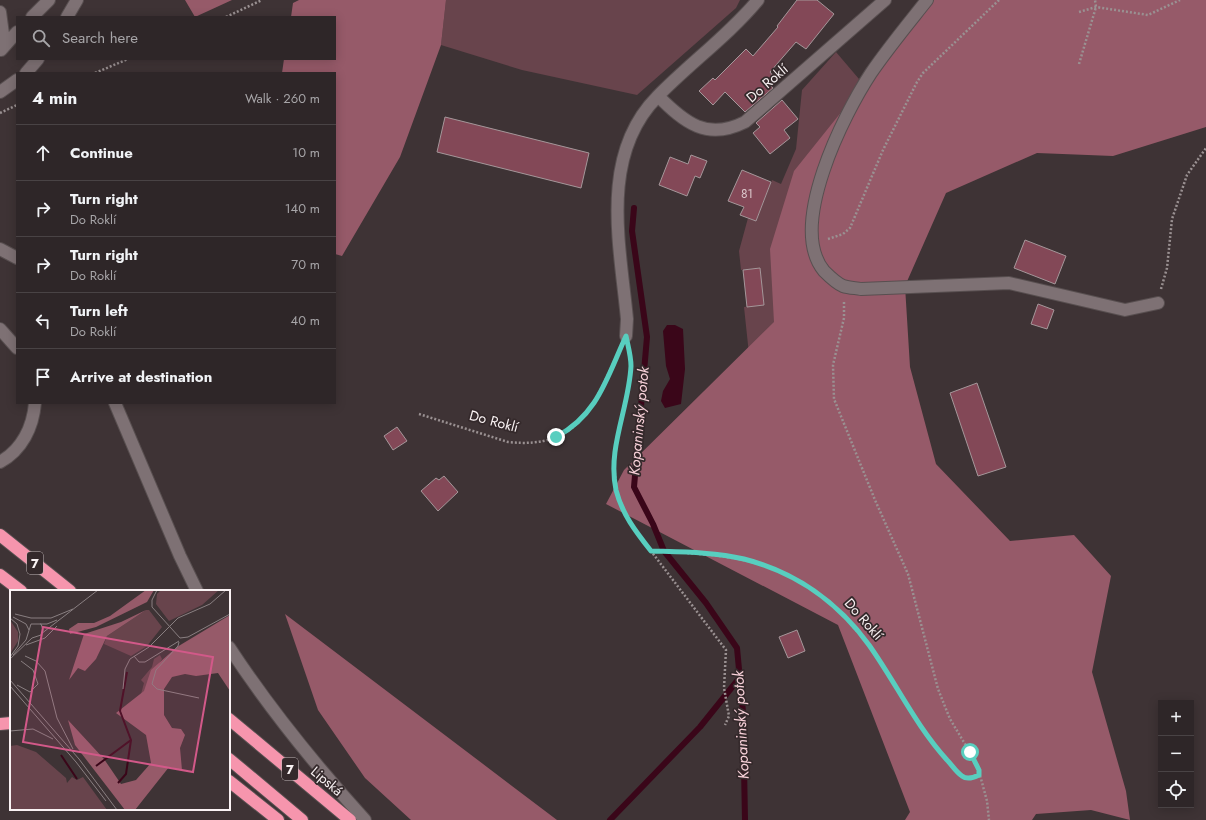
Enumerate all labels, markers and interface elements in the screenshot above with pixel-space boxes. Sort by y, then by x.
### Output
search box [16,16,336,60]
icon: search [30,27,52,49]
text: Search here [62,27,138,49]
street label: Do Roklí [742,58,793,107]
text: 4 min [32,86,77,110]
text: Walk · 260 m [245,89,320,108]
icon: ahead [32,142,54,164]
text: Continue [70,142,133,164]
text: 10 m [292,143,320,162]
house number: 81 [741,185,753,203]
text: Turn right [70,188,138,210]
icon: right [32,198,54,220]
text: 140 m [285,199,320,218]
text: Do Roklí [70,210,116,229]
text: Turn right [70,244,138,266]
icon: right [32,254,54,276]
text: 70 m [291,255,320,274]
text: Do Roklí [70,266,116,285]
text: Turn left [70,300,128,322]
icon: left [32,310,54,332]
text: 40 m [291,311,320,330]
text: Do Roklí [70,322,116,341]
water label: Kopaninský potok [623,365,655,476]
icon: arrive [32,366,54,388]
text: Arrive at destination [70,366,212,388]
street label: Do Roklí [467,405,522,437]
route end [547,428,565,446]
road number: 7 [27,552,43,574]
inset map [10,590,230,810]
street label: Do Roklí [840,594,889,645]
water label: Kopaninský potok [727,669,755,780]
map controls [1158,700,1194,808]
button: + [1158,700,1194,736]
button: − [1158,736,1194,772]
route start [961,743,979,761]
road number: 7 [282,758,298,780]
street label: Lipská [307,762,347,800]
button: locate [1158,772,1194,808]

